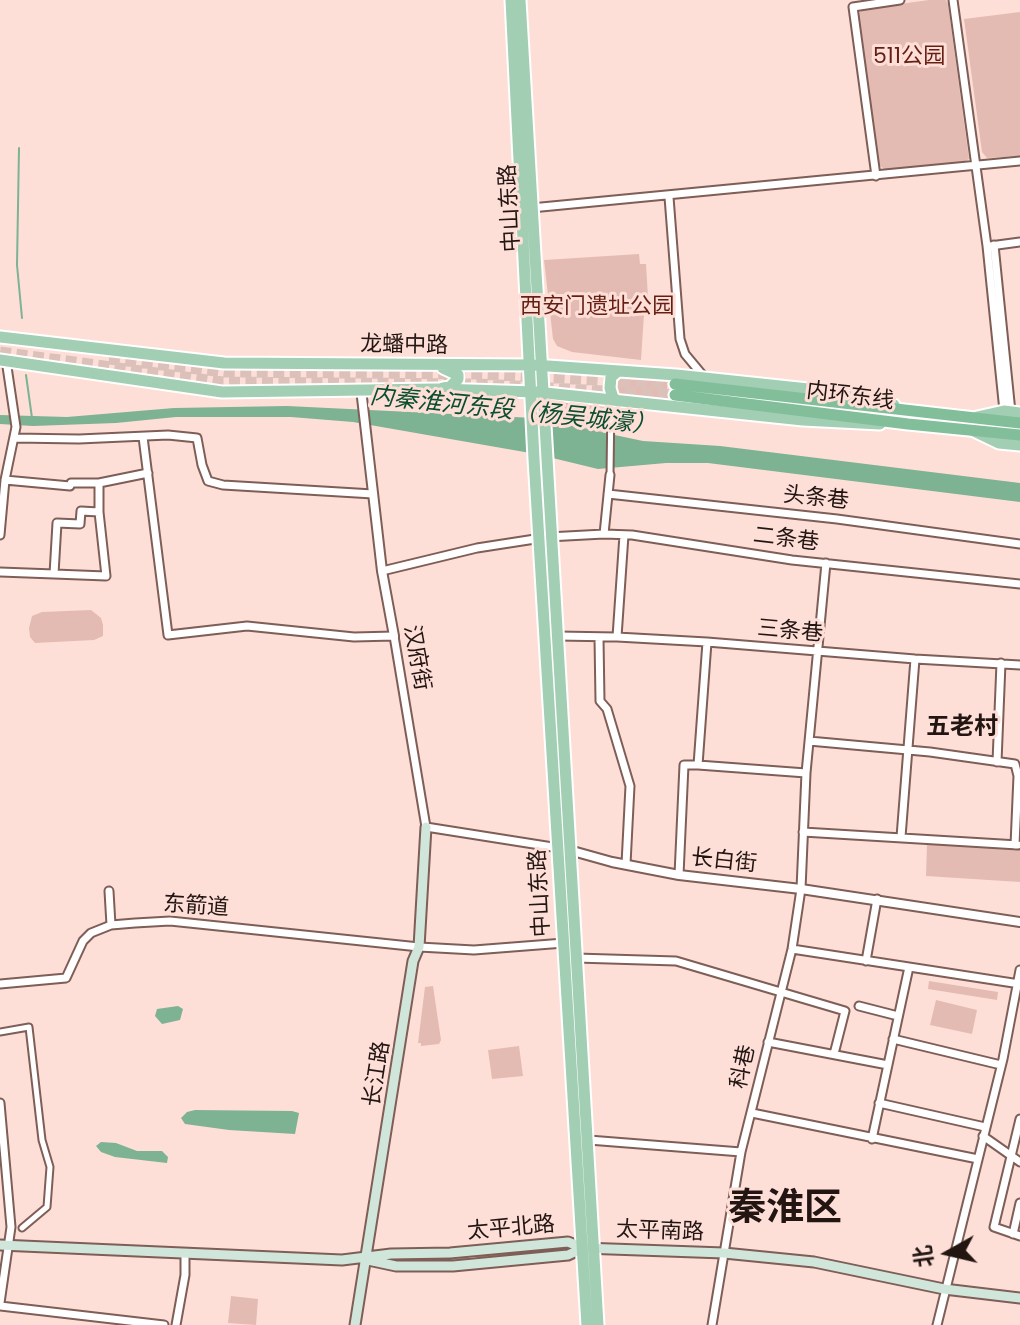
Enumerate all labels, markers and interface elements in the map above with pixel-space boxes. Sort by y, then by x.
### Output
park label: 511公园 [873,44,945,70]
street label: 中山东路 [496,163,526,253]
park label: 西安门遗址公园 [520,294,674,320]
street label: 龙蟠中路 [360,332,448,360]
street label: 内环东线 [805,379,895,415]
water label: 内秦淮河东段（杨吴城濠） [368,383,658,441]
street label: 头条巷 [782,482,850,516]
street label: 二条巷 [752,523,820,557]
street label: 三条巷 [756,616,824,648]
street label: 汉府街 [397,623,435,693]
district label: 五老村 [926,714,998,742]
street label: 长白街 [690,845,758,879]
street label: 中山东路 [526,848,556,938]
street label: 东箭道 [162,892,230,922]
street label: 长江路 [360,1039,396,1109]
street label: 科巷 [727,1043,761,1091]
district label: 秦淮区 [728,1187,842,1233]
street label: 太平北路 [466,1212,556,1246]
north arrow [908,1213,988,1293]
street label: 太平南路 [616,1217,704,1247]
text: 北 [907,1243,941,1269]

